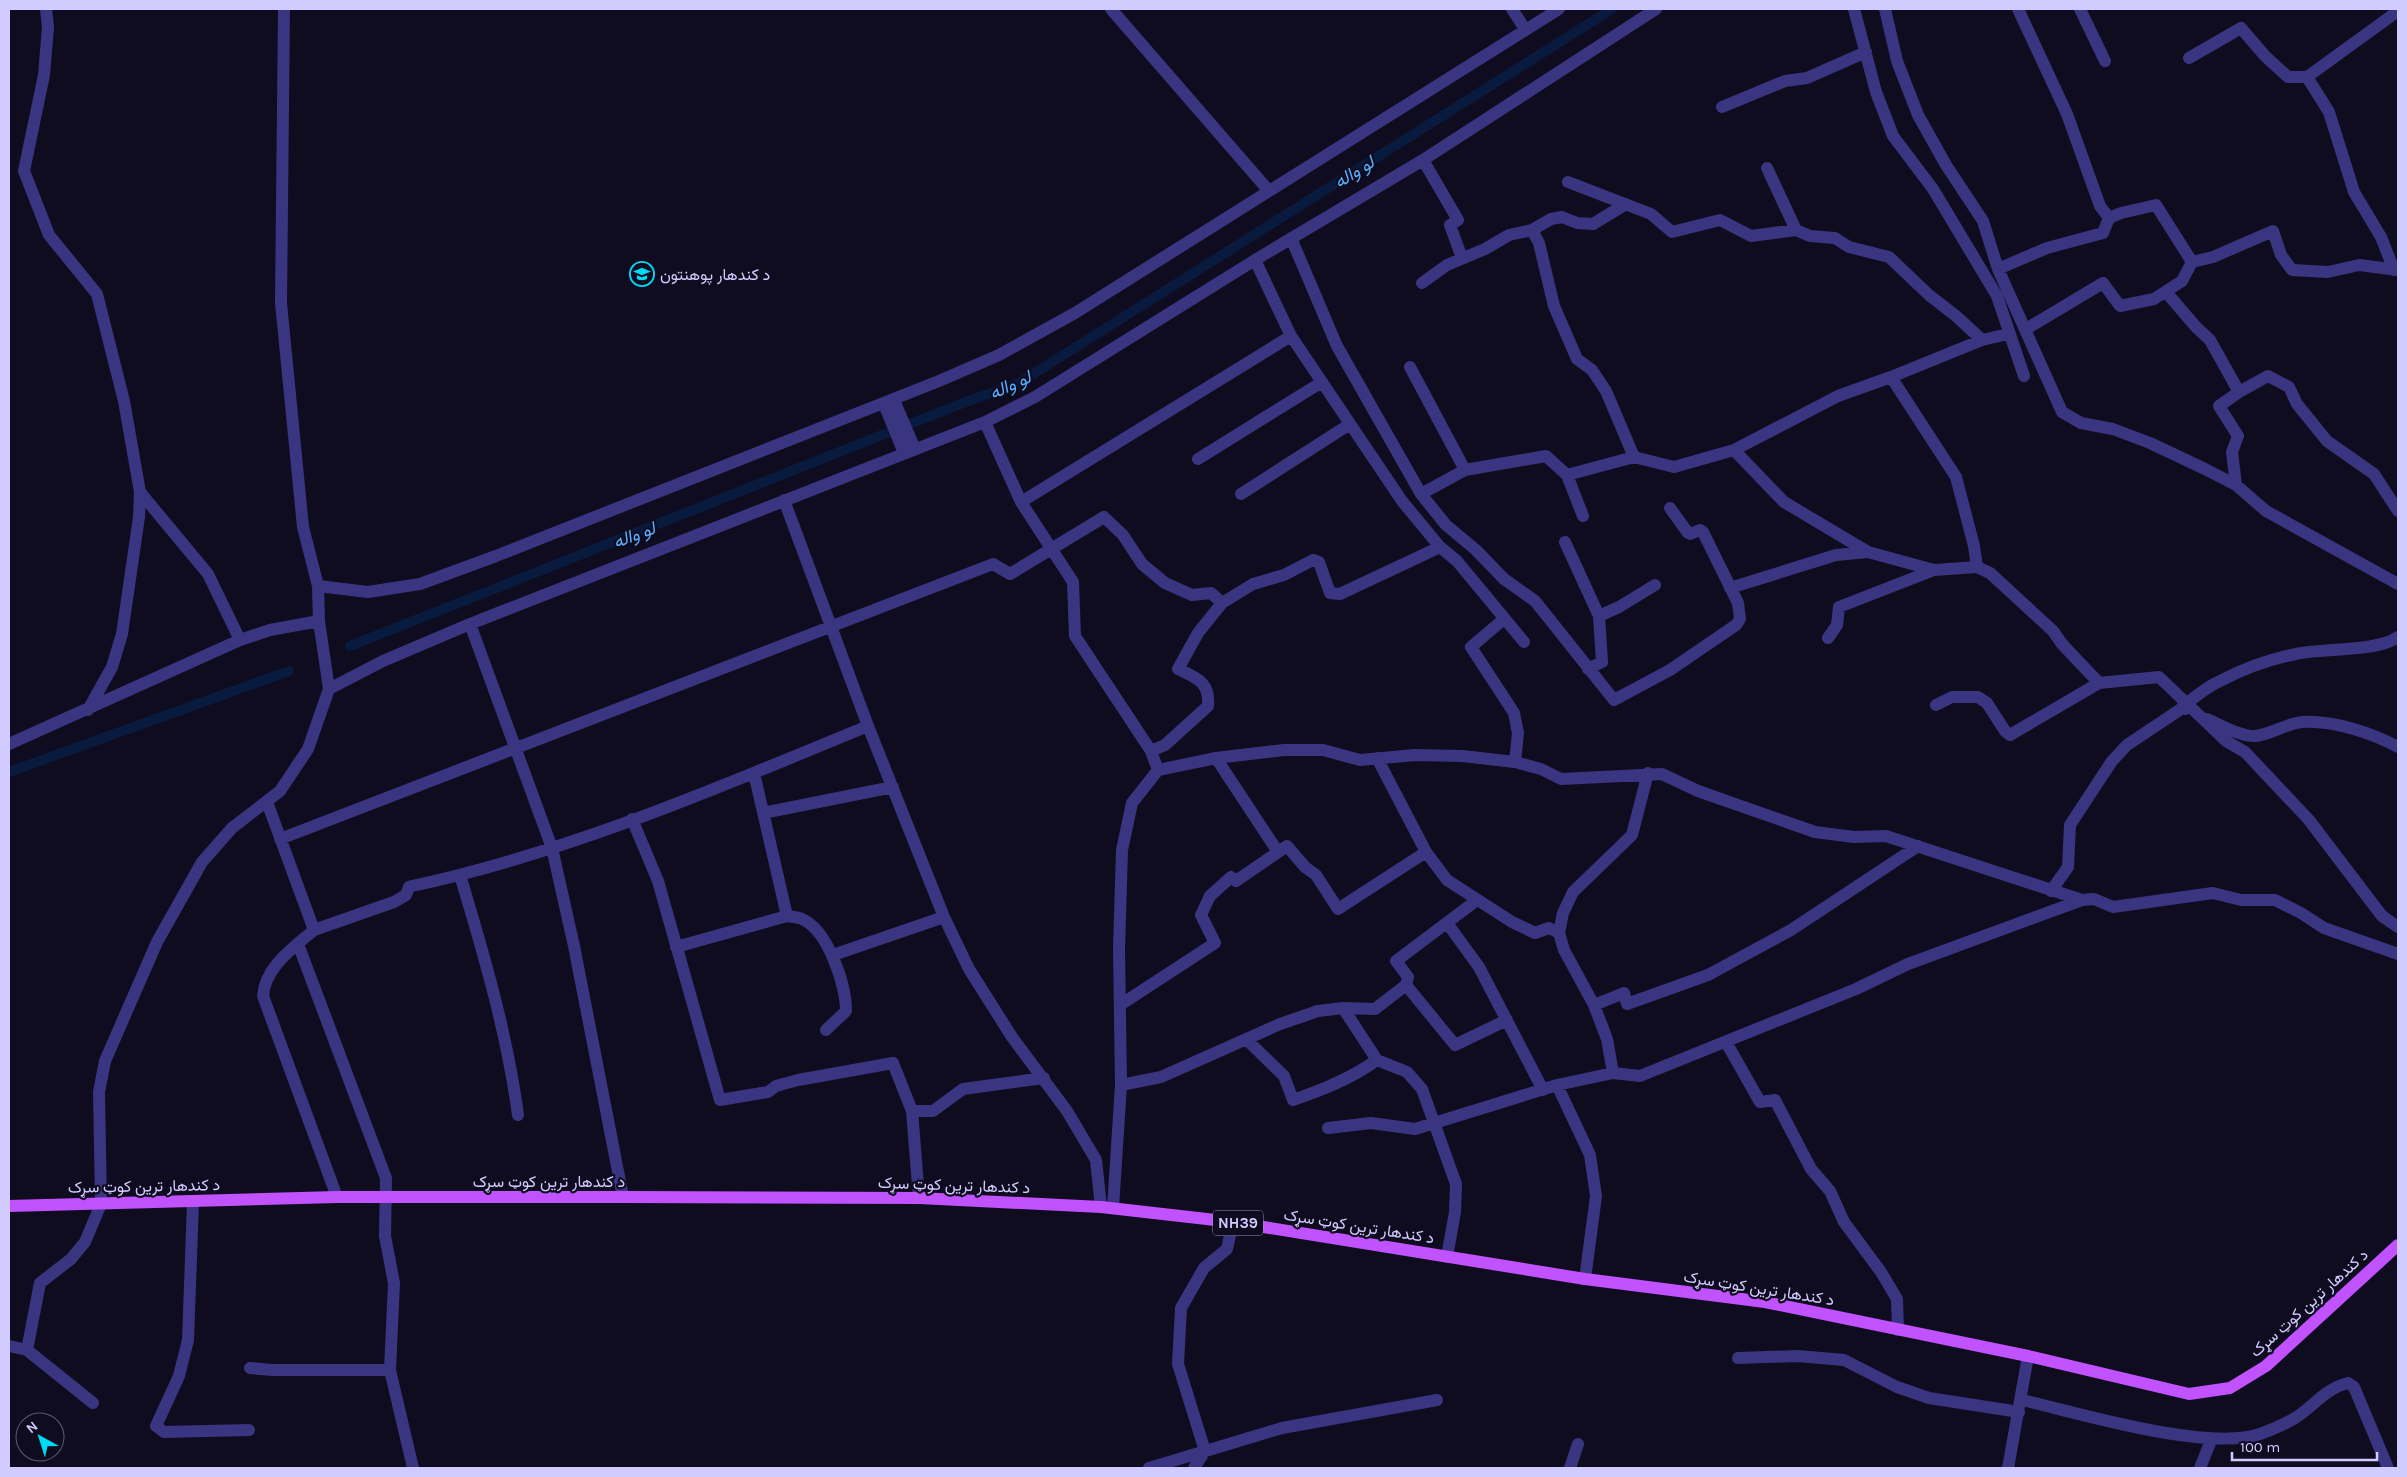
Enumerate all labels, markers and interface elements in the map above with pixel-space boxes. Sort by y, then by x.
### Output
water label: لو واله [1330,150,1380,193]
school or university icon: د کندهار پوهنتون [629,261,655,287]
place label: د کندهار پوهنتون [660,265,770,286]
water label: لو واله [986,365,1036,404]
water label: لو واله [610,516,660,553]
street label: د کندهار ترين کوټ سړک [473,1172,625,1193]
street label: د کندهار ترين کوټ سړک [877,1173,1030,1199]
street label: د کندهار ترين کوټ سړک [68,1175,220,1199]
street label: د کندهار ترين کوټ سړک [1282,1205,1436,1249]
road number: NH39 [1213,1210,1263,1236]
street label: د کندهار ترين کوټ سړک [2246,1245,2373,1363]
street label: د کندهار ترين کوټ سړک [1682,1267,1836,1311]
north arrow [15,1412,65,1462]
text: N [23,1418,41,1437]
scale bar [2232,1430,2377,1462]
text: 100 m [2240,1438,2280,1456]

